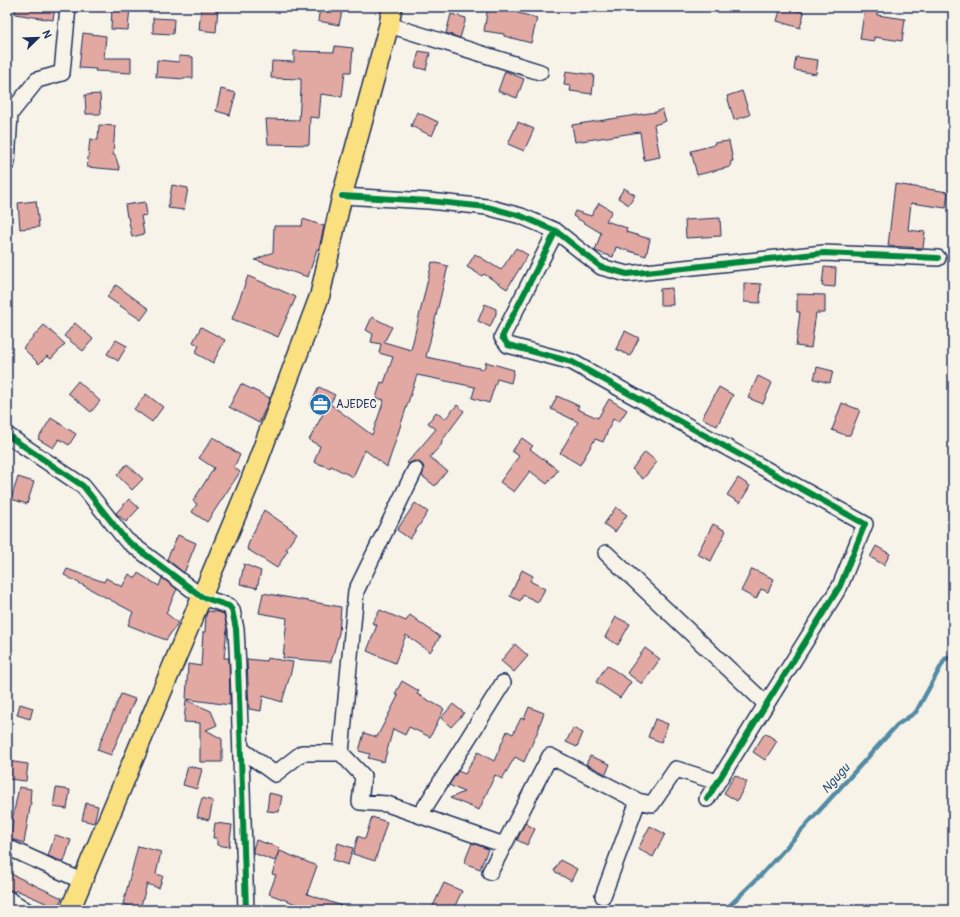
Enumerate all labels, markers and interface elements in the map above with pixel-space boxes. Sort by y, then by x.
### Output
north arrow [18,18,58,58]
text: N [39,28,54,41]
office icon: AJEDEC [307,391,333,417]
place label: AJEDEC [336,397,377,412]
water label: Ngugu [818,759,854,797]

